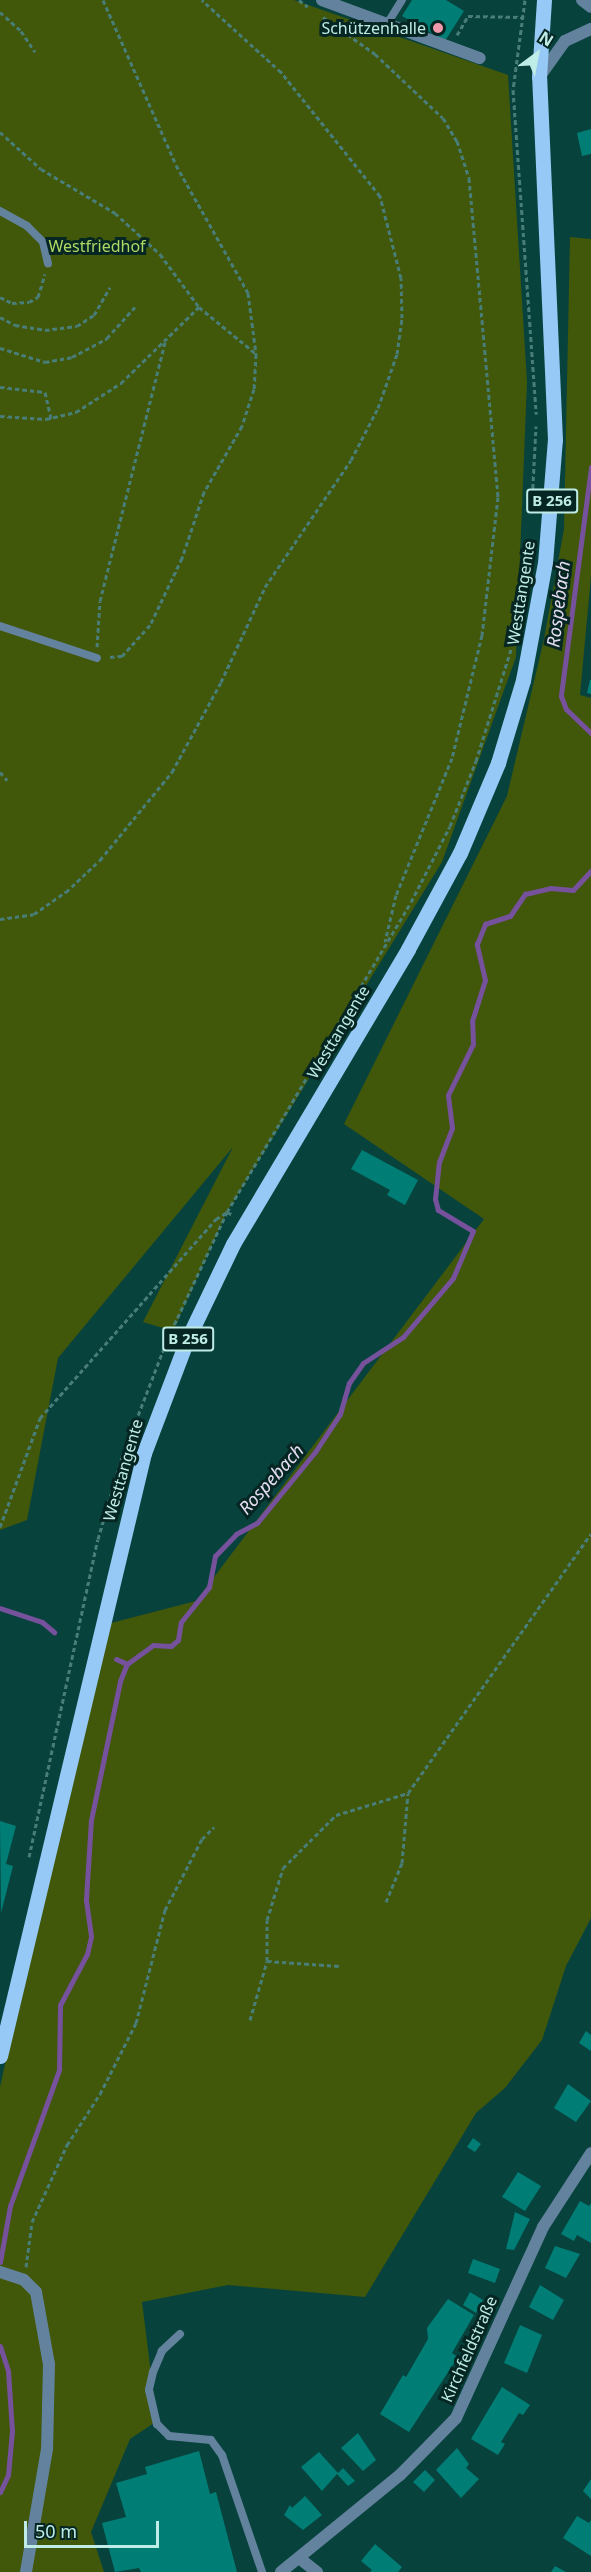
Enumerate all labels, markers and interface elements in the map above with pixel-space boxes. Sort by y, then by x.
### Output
place label: Schützenhalle [321,18,426,38]
marker: Schützenhalle [431,21,445,35]
north arrow [507,24,567,84]
text: N [535,26,558,52]
park label: Westfriedhof [48,236,146,256]
road number: B 256 [525,489,579,513]
street label: Westtangente [503,540,539,646]
water label: Rospebach [542,560,574,648]
street label: Westtangente [303,982,373,1082]
road number: B 256 [161,1327,215,1351]
street label: Westtangente [99,1417,147,1523]
water label: Rospebach [234,1440,308,1518]
street label: Kirchfeldstraße [437,2293,501,2405]
scale bar [27,2509,162,2547]
text: 50 m [35,2519,77,2543]

